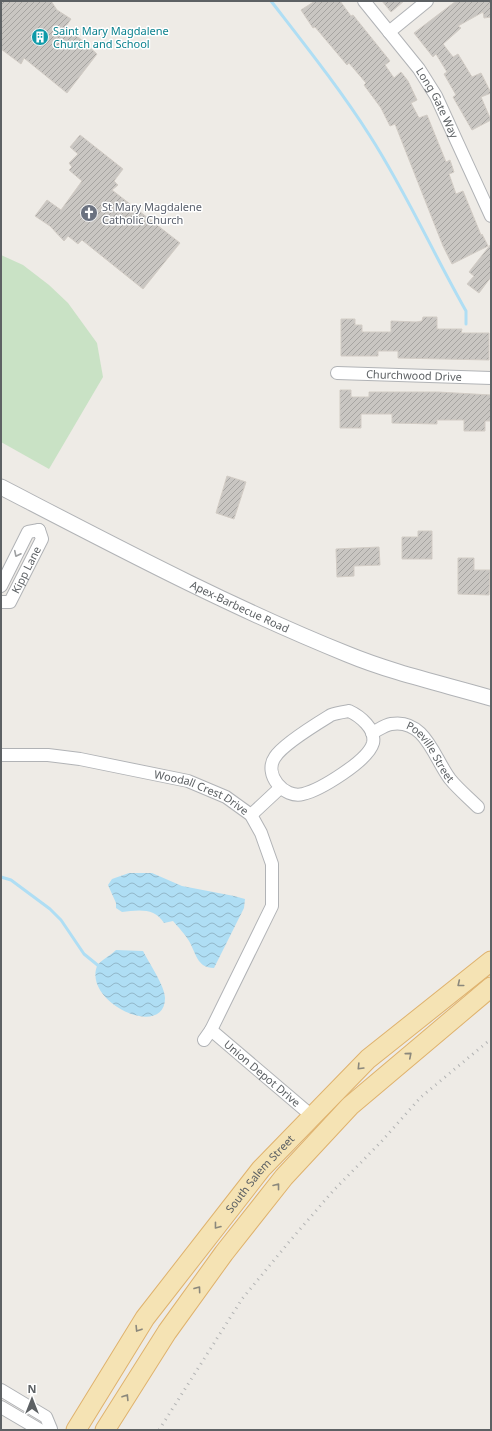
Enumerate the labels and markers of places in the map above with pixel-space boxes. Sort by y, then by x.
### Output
place label: Saint Mary Magdalene Church and School [53,23,169,51]
building icon: Saint Mary Magdalene Church and School [30,27,50,47]
place label: St Mary Magdalene Catholic Church [102,199,202,227]
church icon: St Mary Magdalene Catholic Church [79,203,99,223]

